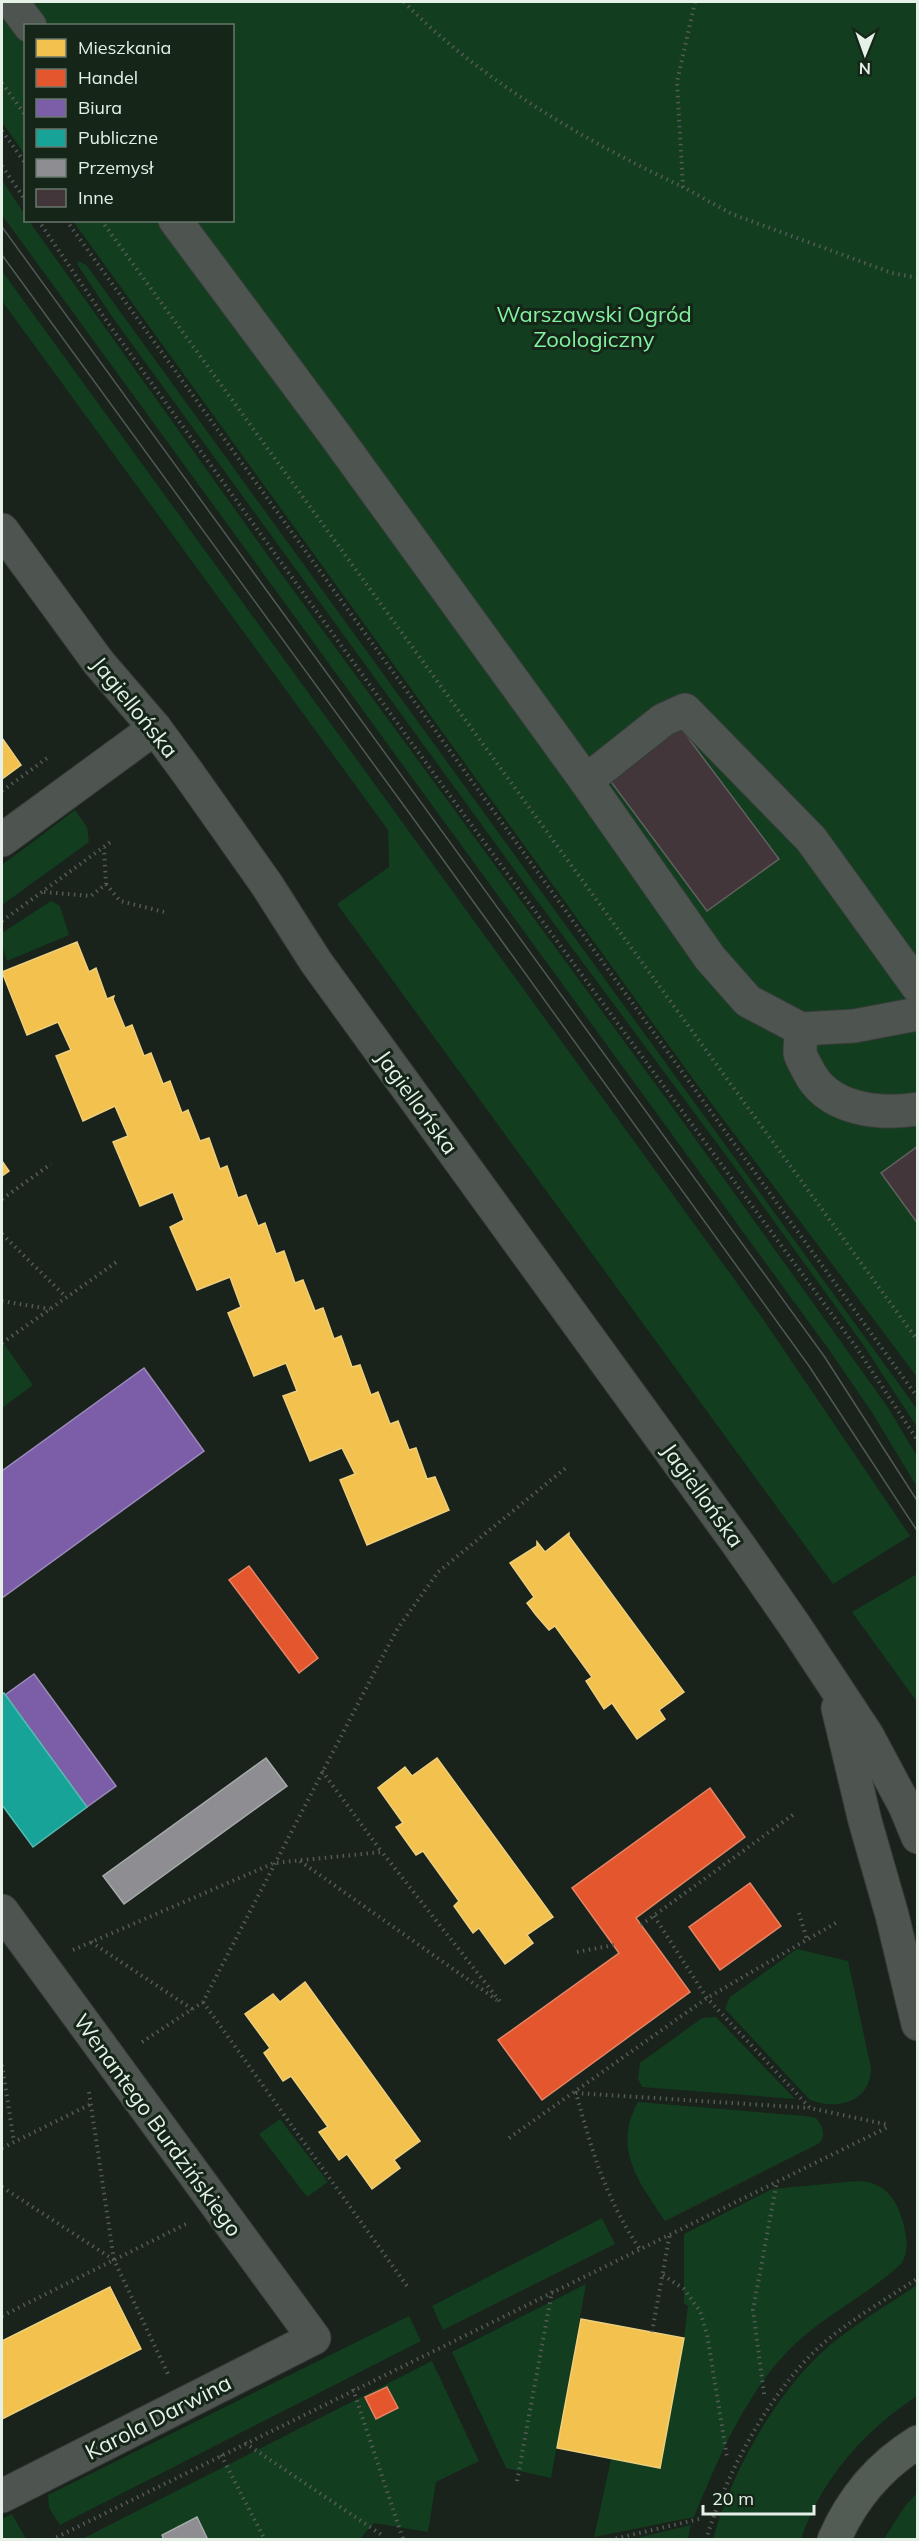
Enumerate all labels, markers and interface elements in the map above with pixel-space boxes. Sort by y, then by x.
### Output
legend [24,24,234,222]
north arrow [835,24,895,84]
text: Mieszkania [78,36,171,59]
text: N [859,59,871,79]
text: Handel [78,66,138,89]
text: Biura [78,96,122,119]
text: Publiczne [78,126,158,149]
text: Przemysł [78,156,154,179]
text: Inne [78,186,114,209]
park label: Warszawski Ogród Zoologiczny [496,300,692,353]
street label: Jagiellońska [86,651,184,763]
street label: Jagiellońska [370,1044,464,1160]
street label: Jagiellońska [656,1437,750,1553]
street label: Wenantego Burdzińskiego [68,2008,248,2242]
street label: Karola Darwina [80,2368,236,2466]
scale bar [703,2478,814,2516]
text: 20 m [712,2487,754,2510]

